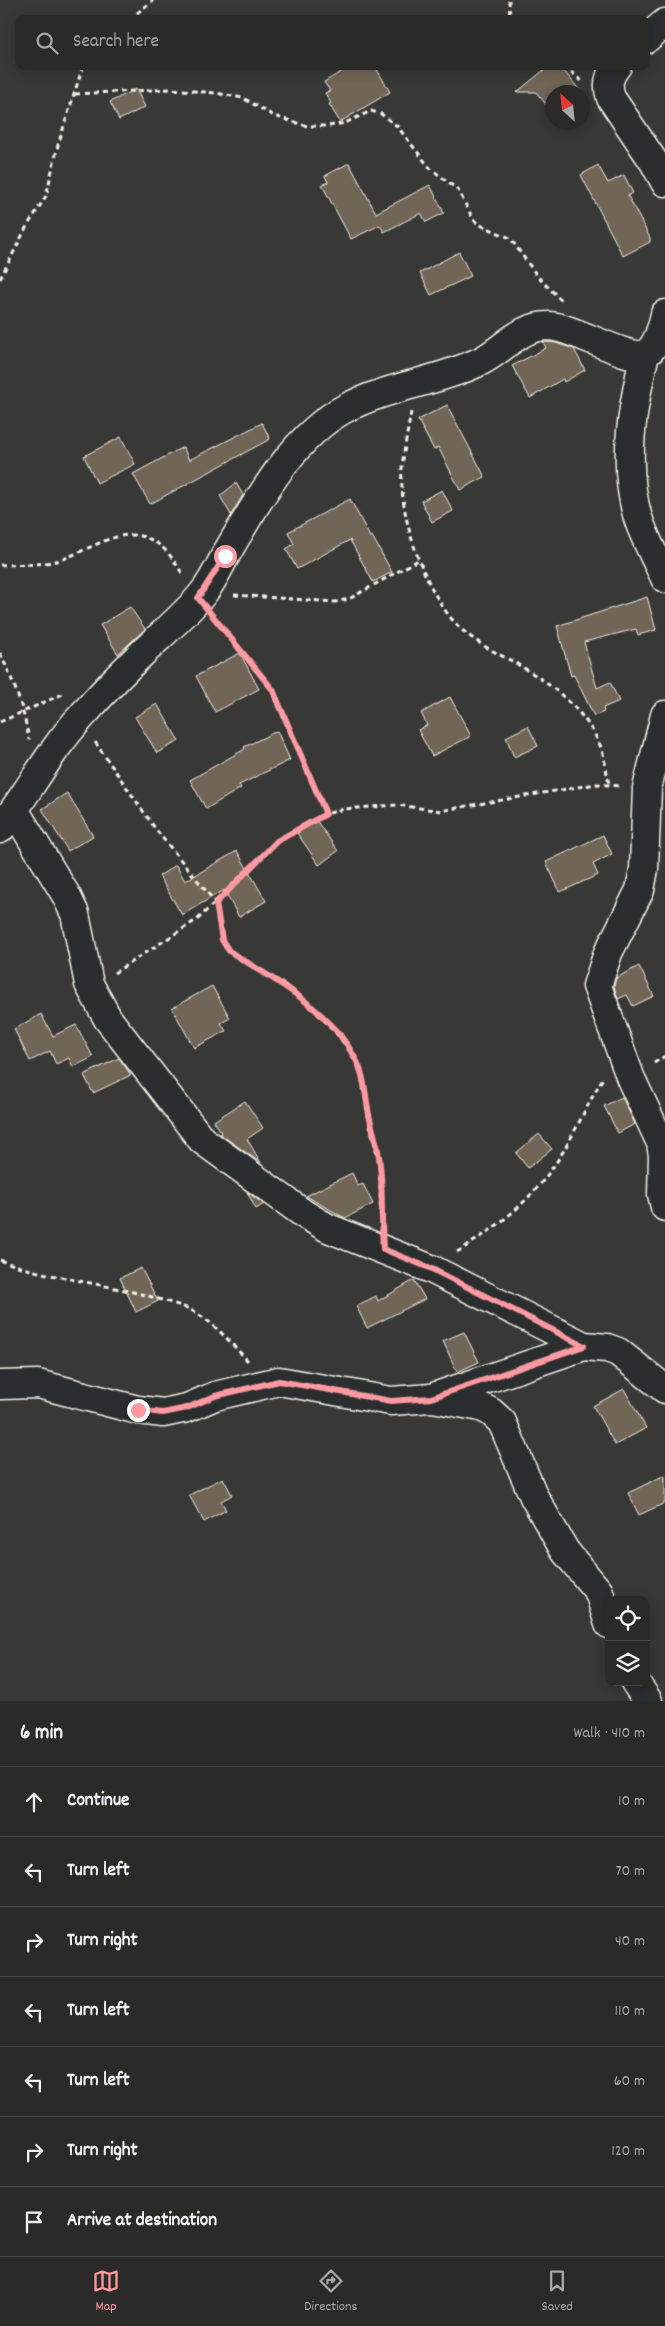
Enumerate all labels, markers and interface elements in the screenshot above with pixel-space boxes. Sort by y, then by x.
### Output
search box [15,15,650,70]
icon: search [33,29,61,57]
text: Search here [73,29,159,56]
north arrow [545,85,590,130]
route start [214,545,237,568]
route end [127,1399,150,1422]
map controls [605,1596,650,1686]
button: locate [605,1596,650,1641]
button: layers [605,1641,650,1686]
text: 6 min [20,1719,63,1749]
text: Walk · 410 m [573,1722,645,1745]
icon: ahead [20,1788,48,1816]
text: Continue [67,1788,129,1815]
text: 10 m [618,1790,645,1813]
icon: left [20,1858,48,1886]
text: Turn left [67,1858,130,1885]
text: 70 m [615,1860,645,1883]
icon: right [20,1928,48,1956]
text: Turn right [67,1928,138,1955]
text: 40 m [615,1930,645,1953]
icon: left [20,1998,48,2026]
text: Turn left [67,1998,130,2025]
text: 110 m [615,2000,645,2023]
icon: left [20,2068,48,2096]
text: Turn left [67,2068,130,2095]
text: 60 m [614,2070,645,2093]
icon: right [20,2138,48,2166]
text: Turn right [67,2138,138,2165]
text: 120 m [611,2140,645,2163]
icon: arrive [20,2208,48,2236]
text: Arrive at destination [67,2208,217,2235]
tab: Map [92,2267,120,2317]
tab: Directions [304,2267,357,2317]
tab: Saved [542,2267,573,2317]

